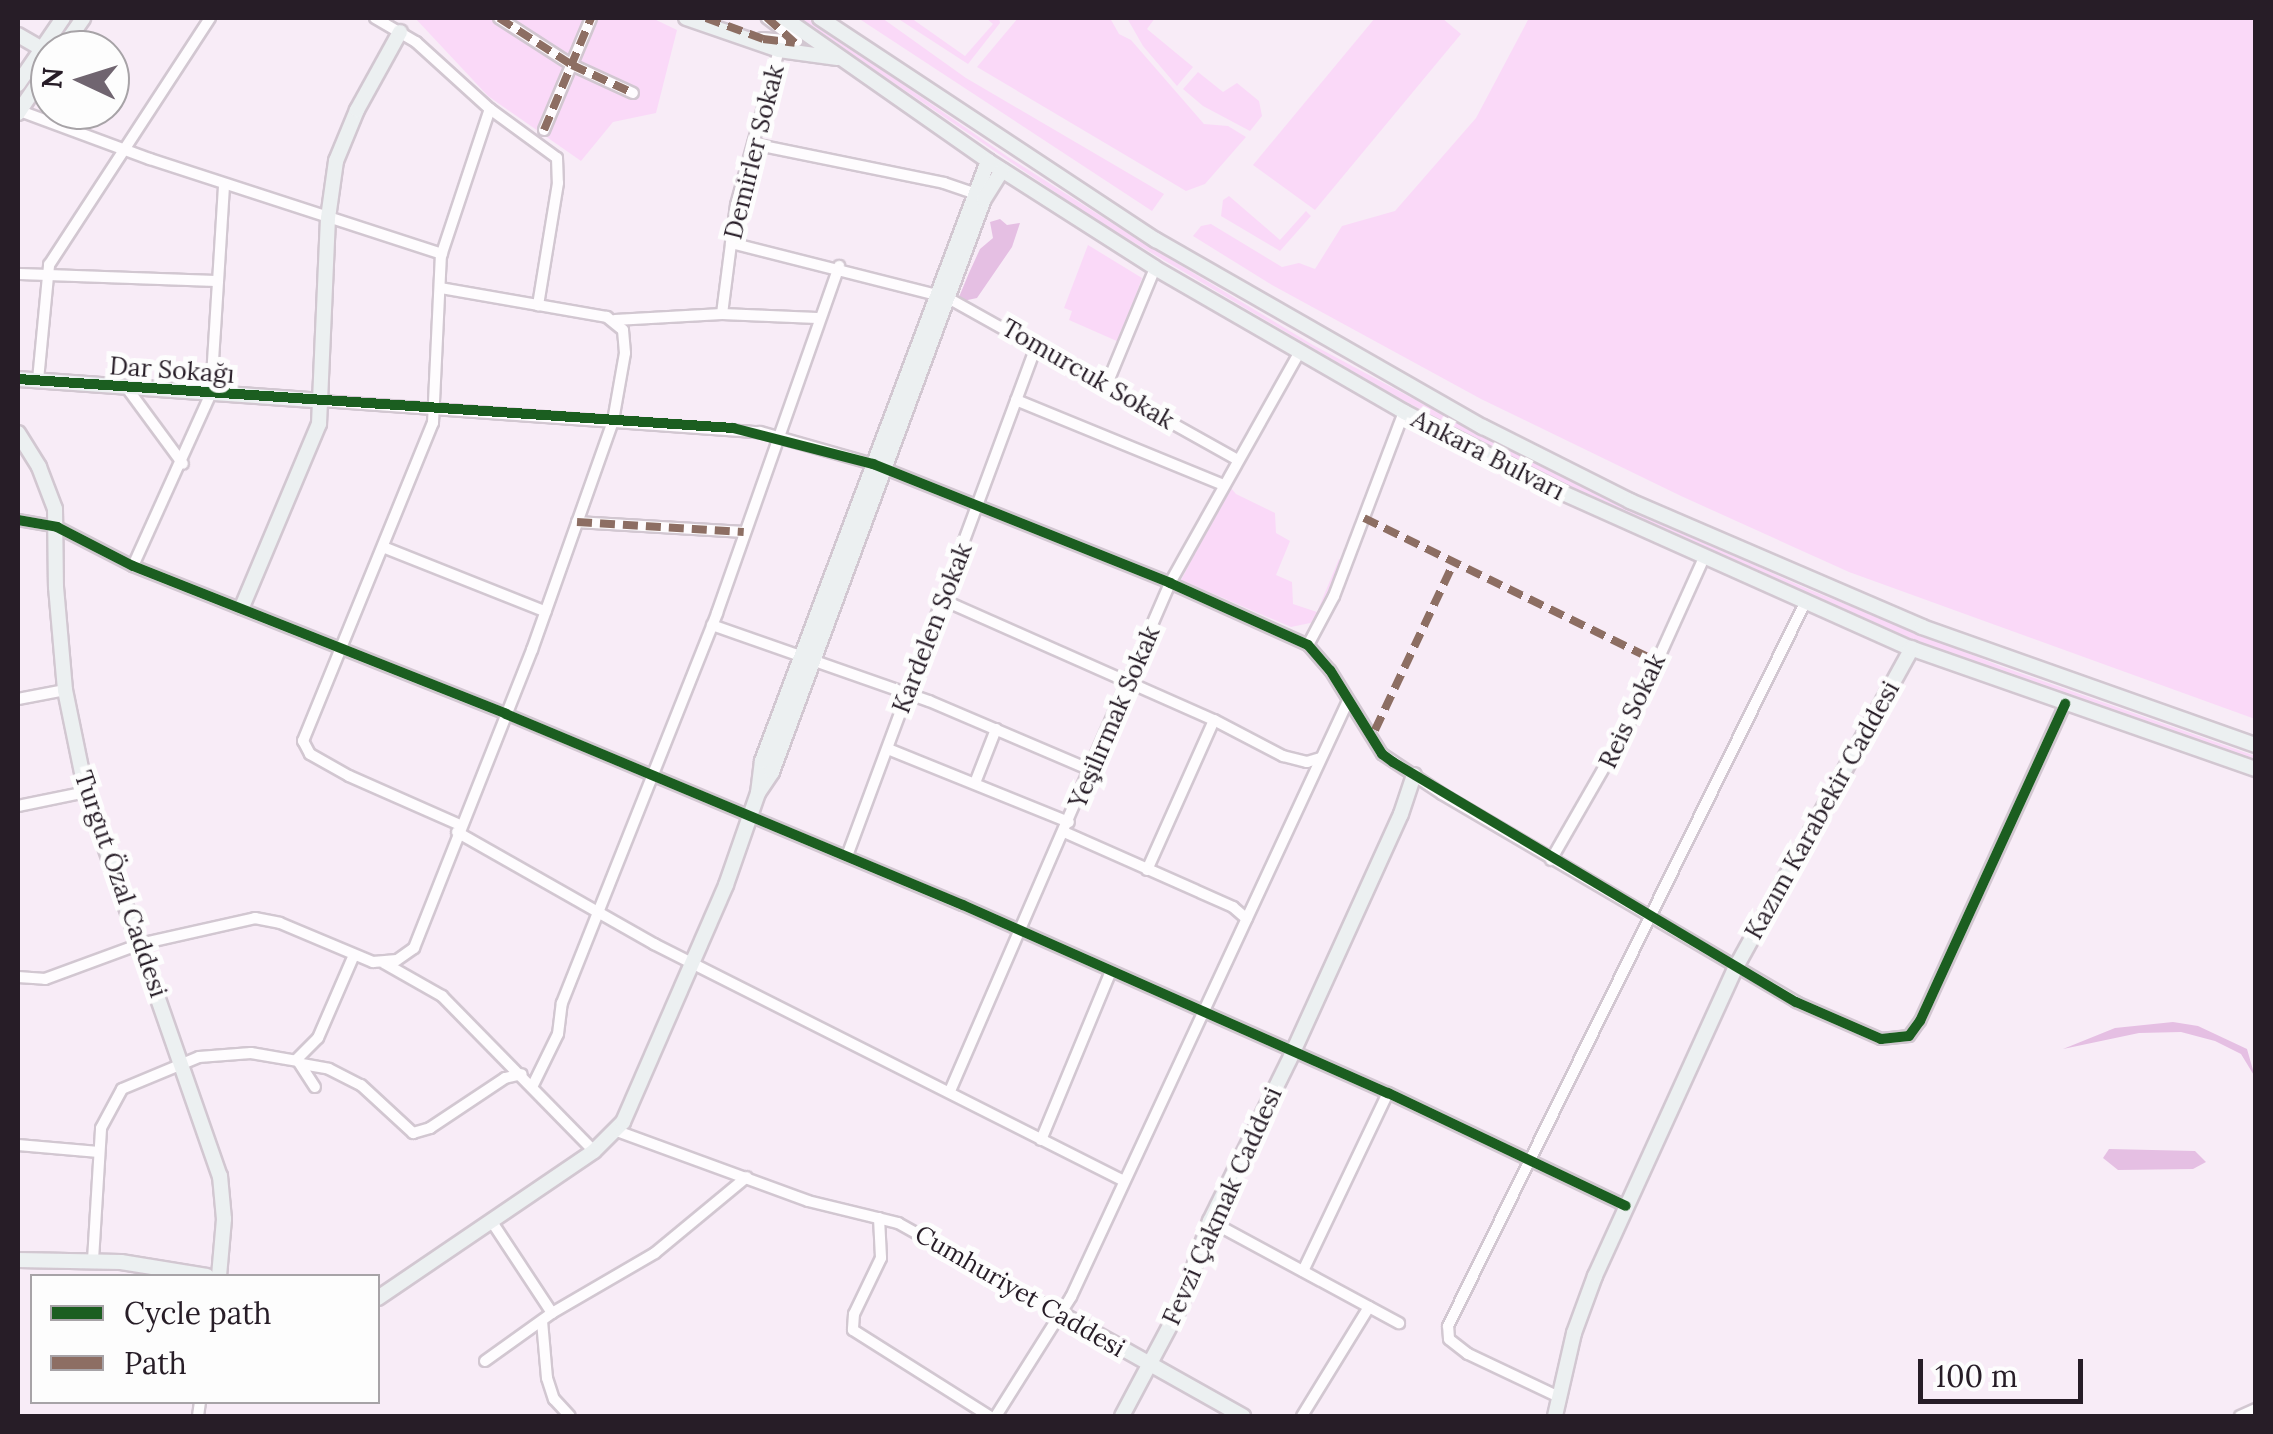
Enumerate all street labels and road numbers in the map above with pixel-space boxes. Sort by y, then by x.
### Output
street label: Demirler Sokak [718,62,790,242]
street label: Tomurcuk Sokak [996,312,1180,436]
street label: Dar Sokağı [108,351,236,389]
street label: Ankara Bulvarı [1407,404,1569,506]
street label: Kardelen Sokak [886,539,978,717]
street label: Yeşilırmak Sokak [1062,621,1166,813]
street label: Reis Sokak [1592,649,1672,773]
street label: Kazım Karabekir Caddesi [1738,676,1906,944]
street label: Turgut Özal Caddesi [68,767,174,1001]
street label: Fevzi Çakmak Caddesi [1156,1082,1288,1330]
street label: Cumhuriyet Caddesi [910,1219,1130,1363]

